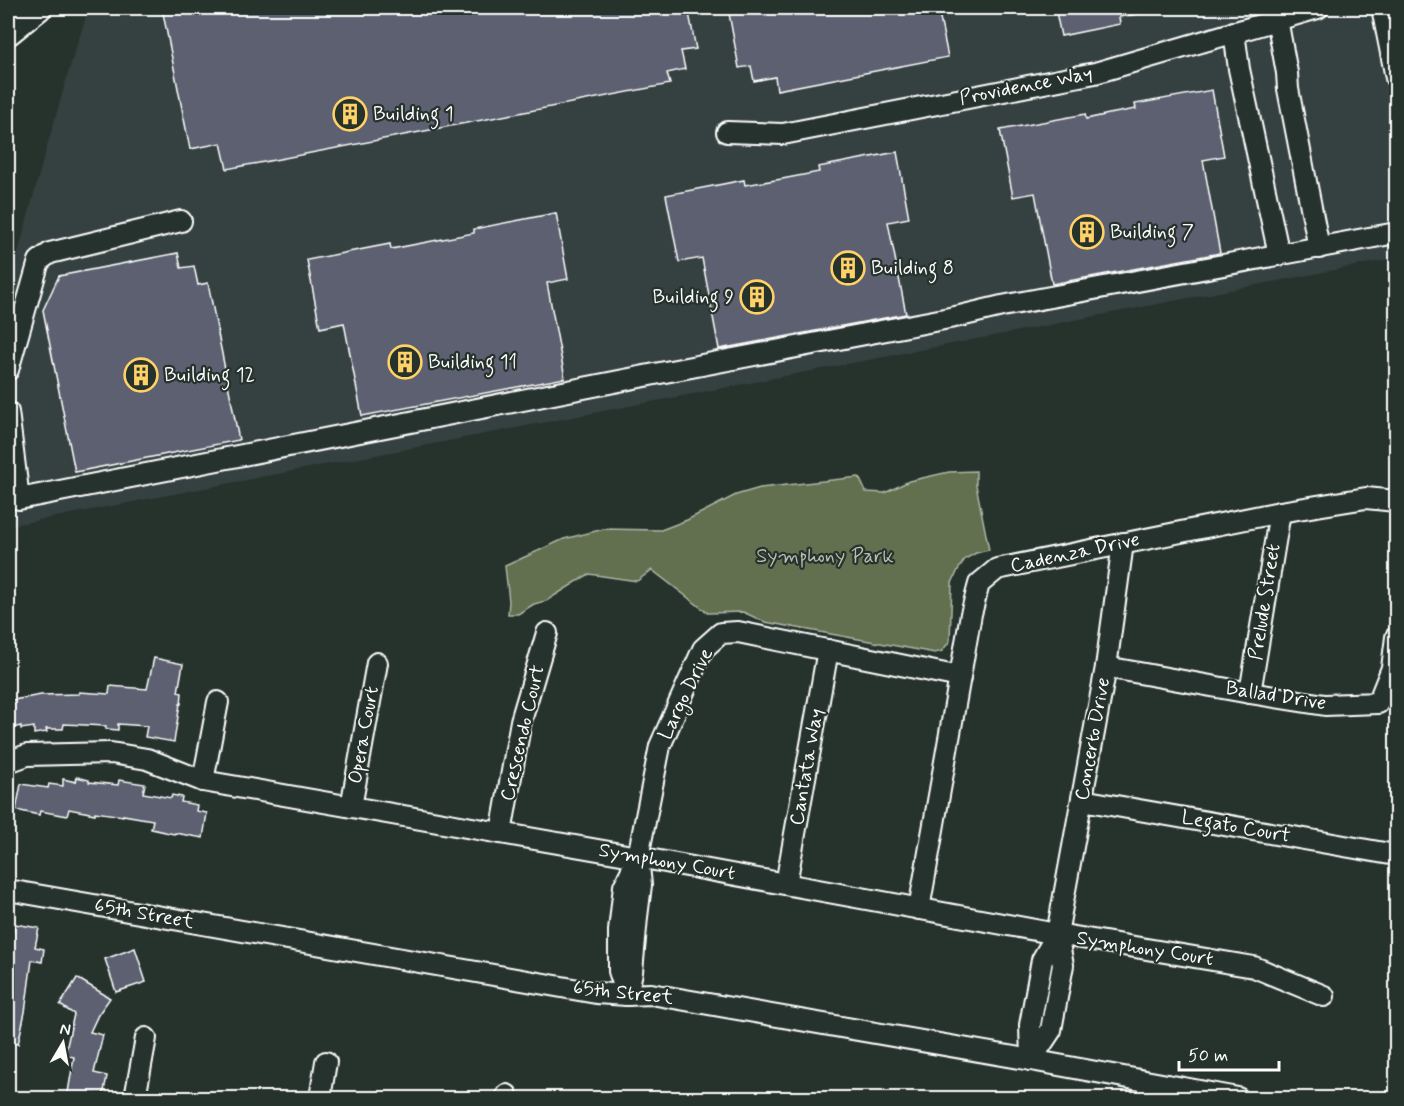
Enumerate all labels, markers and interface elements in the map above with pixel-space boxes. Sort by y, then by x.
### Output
street label: Providence Way [957,60,1095,112]
building icon: Building 1 [332,96,368,132]
place label: Building 1 [373,101,454,130]
building icon: Building 7 [1069,214,1105,250]
place label: Building 7 [1110,219,1194,248]
building icon: Building 8 [830,250,866,286]
place label: Building 8 [871,255,954,284]
building icon: Building 9 [739,279,775,315]
place label: Building 9 [653,284,734,313]
building icon: Building 11 [387,344,423,380]
place label: Building 11 [428,349,517,378]
building icon: Building 12 [123,357,159,393]
place label: Building 12 [164,362,255,391]
street label: Cadenza Drive [1008,526,1142,580]
street label: Prelude Street [1242,542,1288,662]
park label: Symphony Park [756,543,894,570]
street label: Largo Drive [652,643,721,745]
street label: Crescendo Court [494,662,552,804]
street label: Concerto Drive [1069,675,1117,803]
street label: Ballad Drive [1224,675,1328,717]
street label: Opera Court [342,684,386,786]
street label: Cantata Way [783,706,831,828]
street label: Legato Court [1179,804,1293,852]
street label: Symphony Court [597,837,737,887]
street label: 65th Street [92,892,196,936]
street label: Symphony Court [1075,925,1215,973]
street label: 65th Street [572,974,675,1012]
north arrow [33,1013,93,1073]
text: N [58,1018,72,1041]
scale bar [1179,1034,1280,1072]
text: 50 m [1188,1044,1228,1068]

